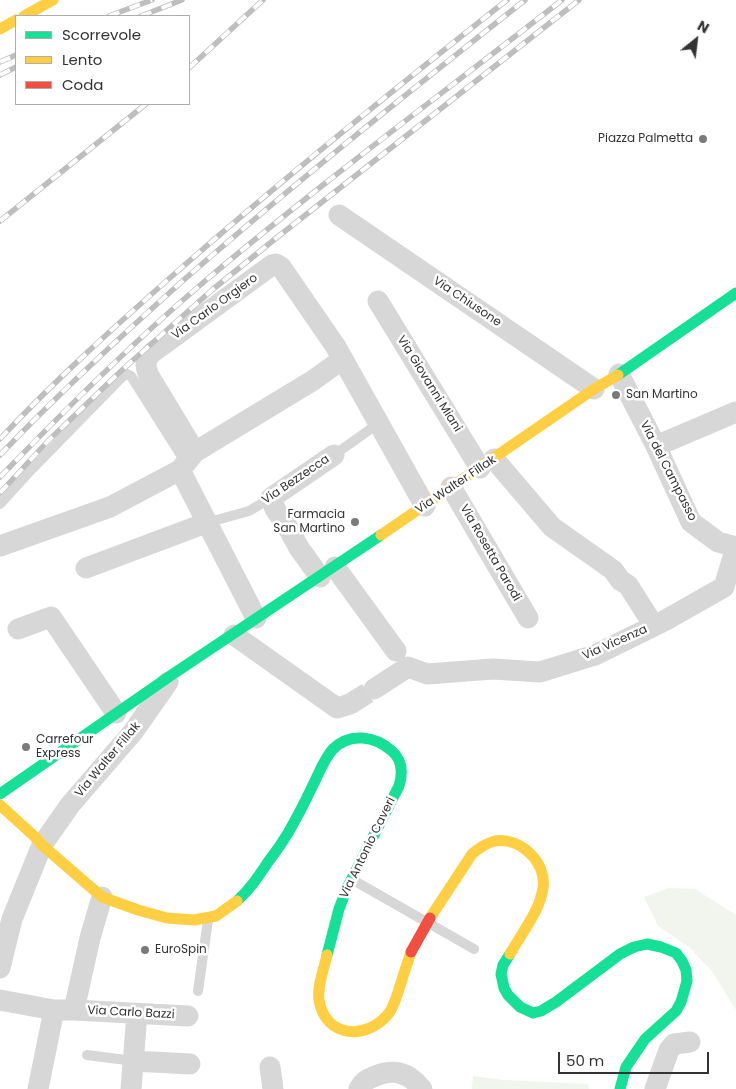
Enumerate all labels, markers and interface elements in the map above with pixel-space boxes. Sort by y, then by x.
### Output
legend [15,15,190,105]
north arrow [671,15,721,65]
text: N [694,16,713,38]
text: Scorrevole [62,24,141,45]
text: Lento [62,49,102,70]
text: Coda [62,74,103,95]
place label: Piazza Palmetta [598,132,693,146]
marker: Piazza Palmetta [697,133,709,145]
street label: Via Carlo Orgiero [169,271,261,343]
street label: Via Chiusone [430,274,504,330]
street label: Via Giovanni Miani [394,333,464,435]
place label: San Martino [626,388,698,402]
marker: San Martino [610,389,622,401]
street label: Via del Campasso [637,419,699,523]
street label: Via Bezzecca [260,452,332,508]
street label: Via Walter Fillak [413,453,499,517]
street label: Via Rosetta Parodi [456,502,524,604]
place label: Farmacia San Martino [273,508,345,536]
marker: Farmacia San Martino [349,516,361,528]
street label: Via Vicenza [580,622,650,664]
street label: Via Walter Fillak [72,719,144,801]
place label: Carrefour Express [36,733,94,761]
marker: Carrefour Express [20,741,32,753]
street label: Via Antonio Caveri [337,795,399,901]
place label: EuroSpin [155,943,207,957]
marker: EuroSpin [139,944,151,956]
street label: Via Carlo Bazzi [87,1004,175,1022]
scale bar [561,1042,712,1074]
text: 50 m [566,1050,604,1071]

